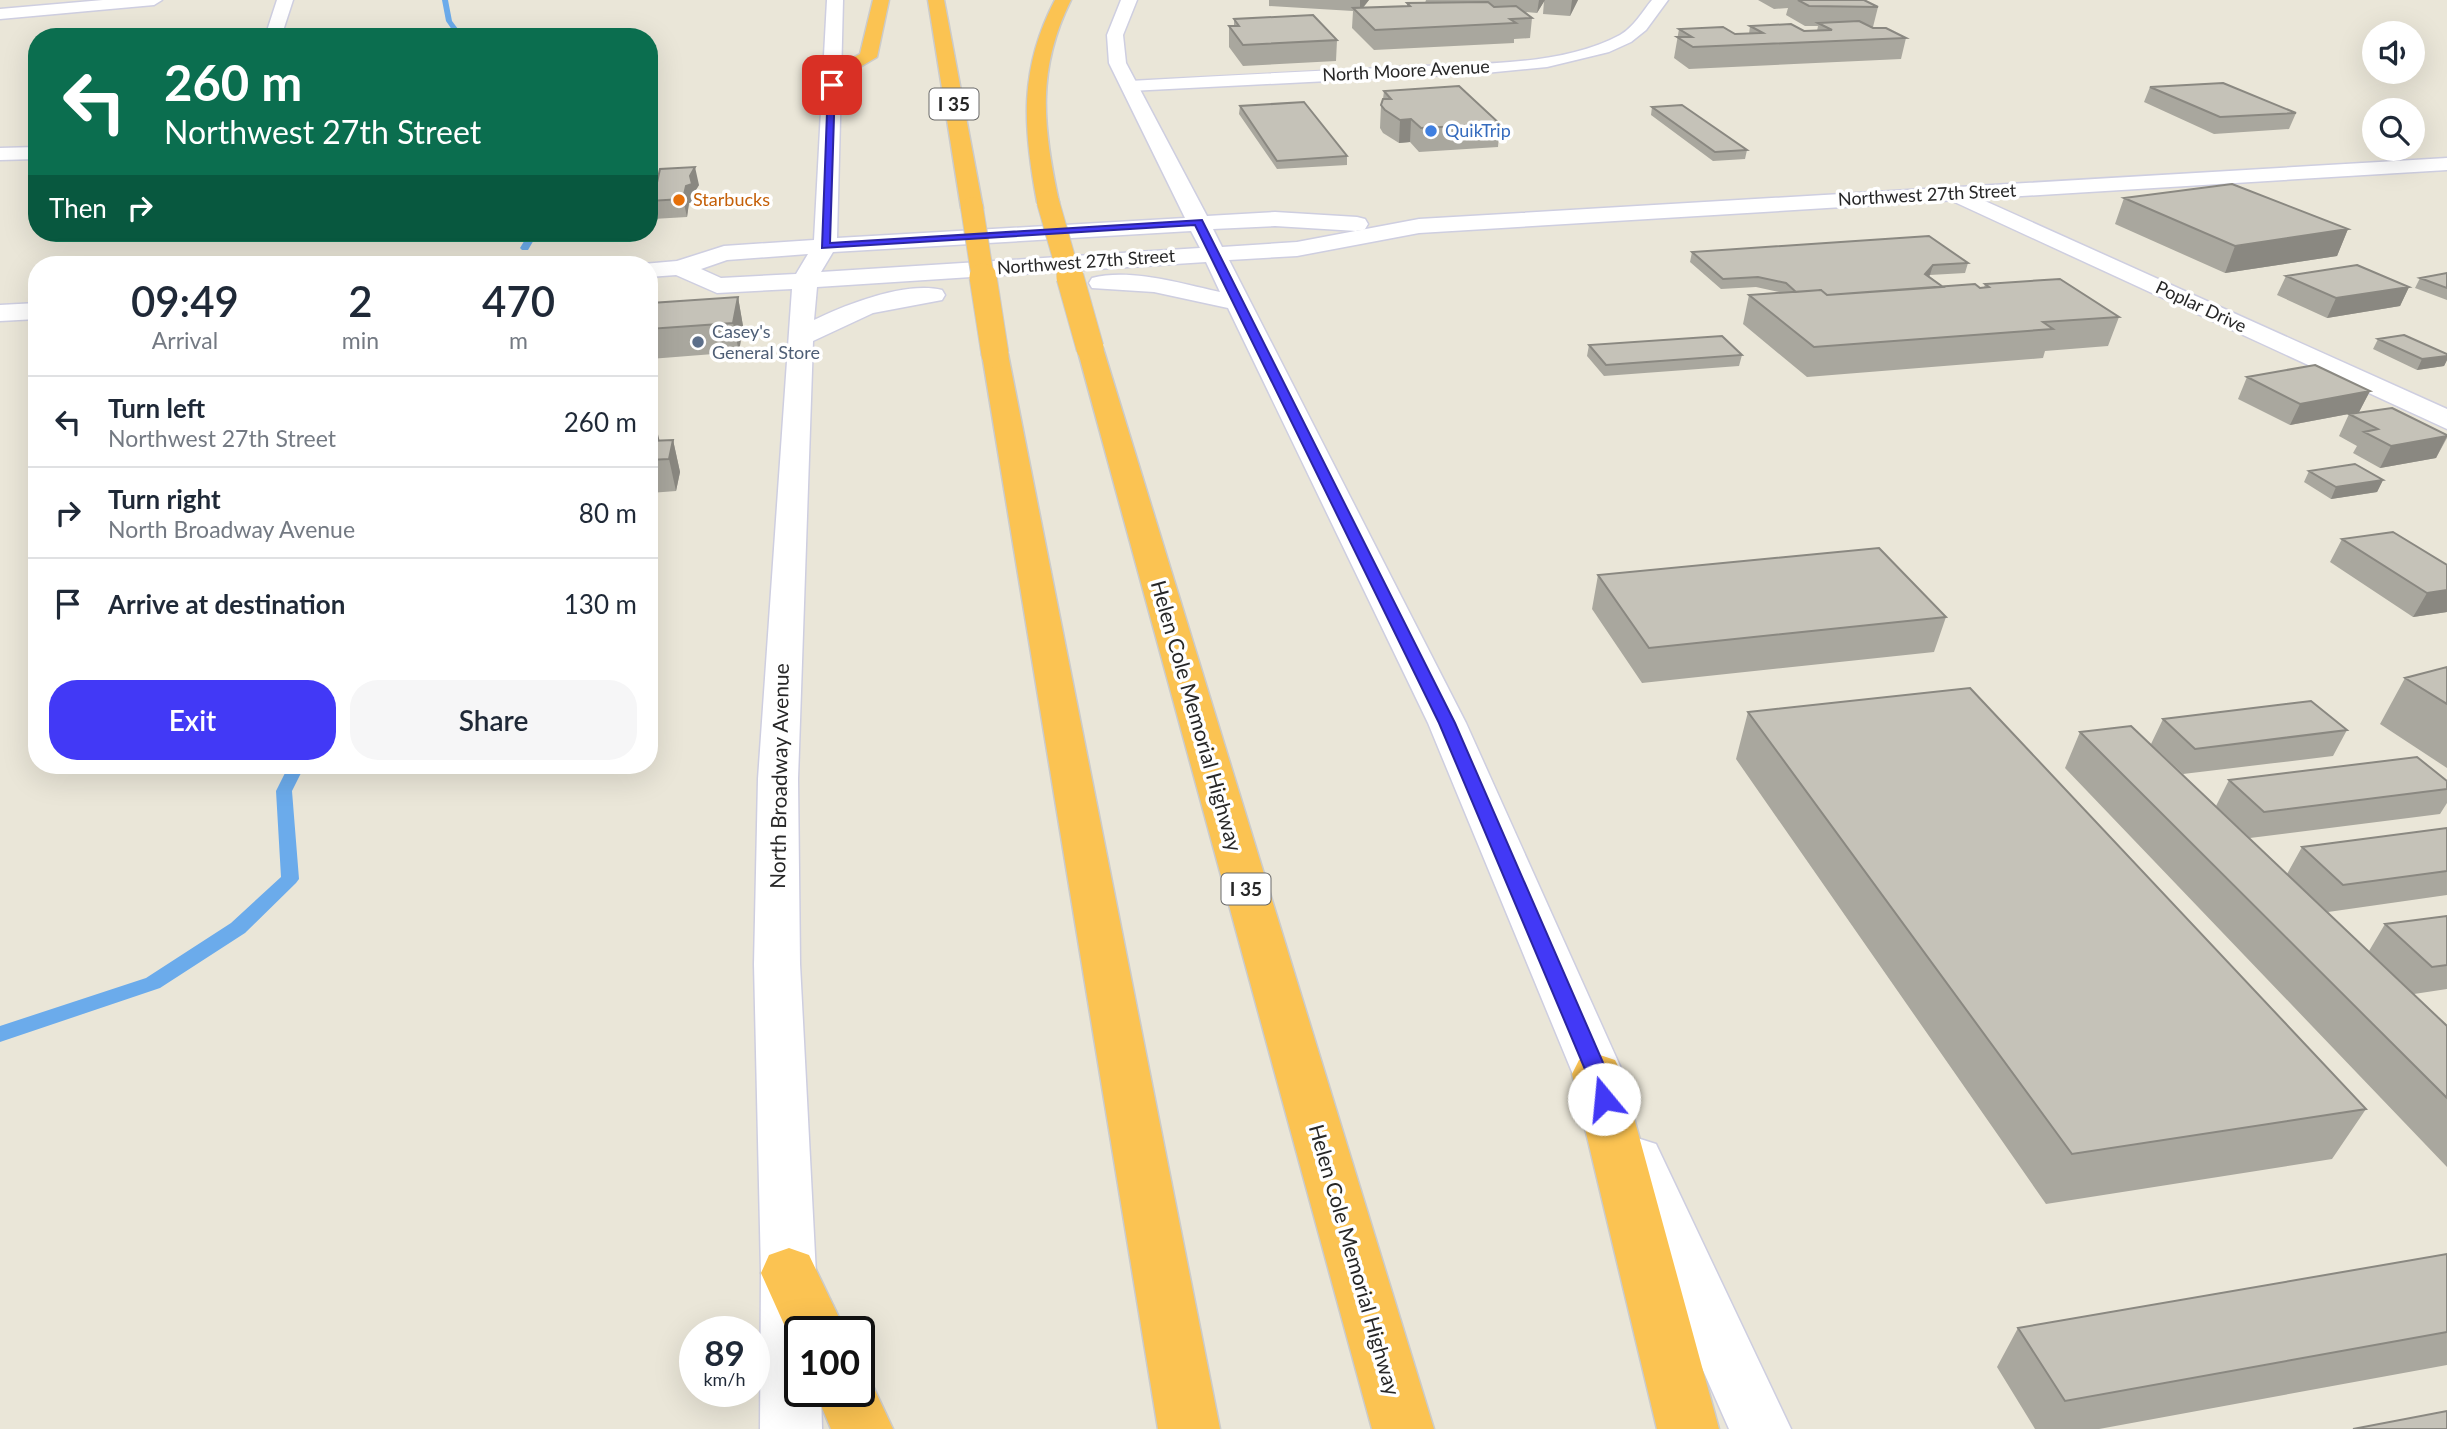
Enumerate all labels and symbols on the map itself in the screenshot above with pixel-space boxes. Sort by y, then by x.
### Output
pin [802,55,862,115]
street label: North Moore Avenue [1322,55,1490,85]
road number: I 35 [930,88,978,120]
place label: QuikTrip [1445,119,1511,141]
marker: QuikTrip [1423,123,1439,139]
street label: Northwest 27th Street [1837,178,2017,210]
place label: Starbucks [693,188,770,210]
marker: Starbucks [671,192,687,208]
street label: Northwest 27th Street [996,244,1176,278]
street label: Poplar Drive [2153,276,2250,337]
place label: Casey's General Store [712,320,820,363]
marker: Casey's General Store [690,334,706,350]
street label: Helen Cole Memorial Highway [1147,577,1248,854]
street label: North Broadway Avenue [764,663,793,889]
road number: I 35 [1222,874,1270,904]
position arrow [1567,1062,1641,1136]
street label: Helen Cole Memorial Highway [1305,1121,1406,1398]
speed limit sign: 100 [784,1316,875,1407]

